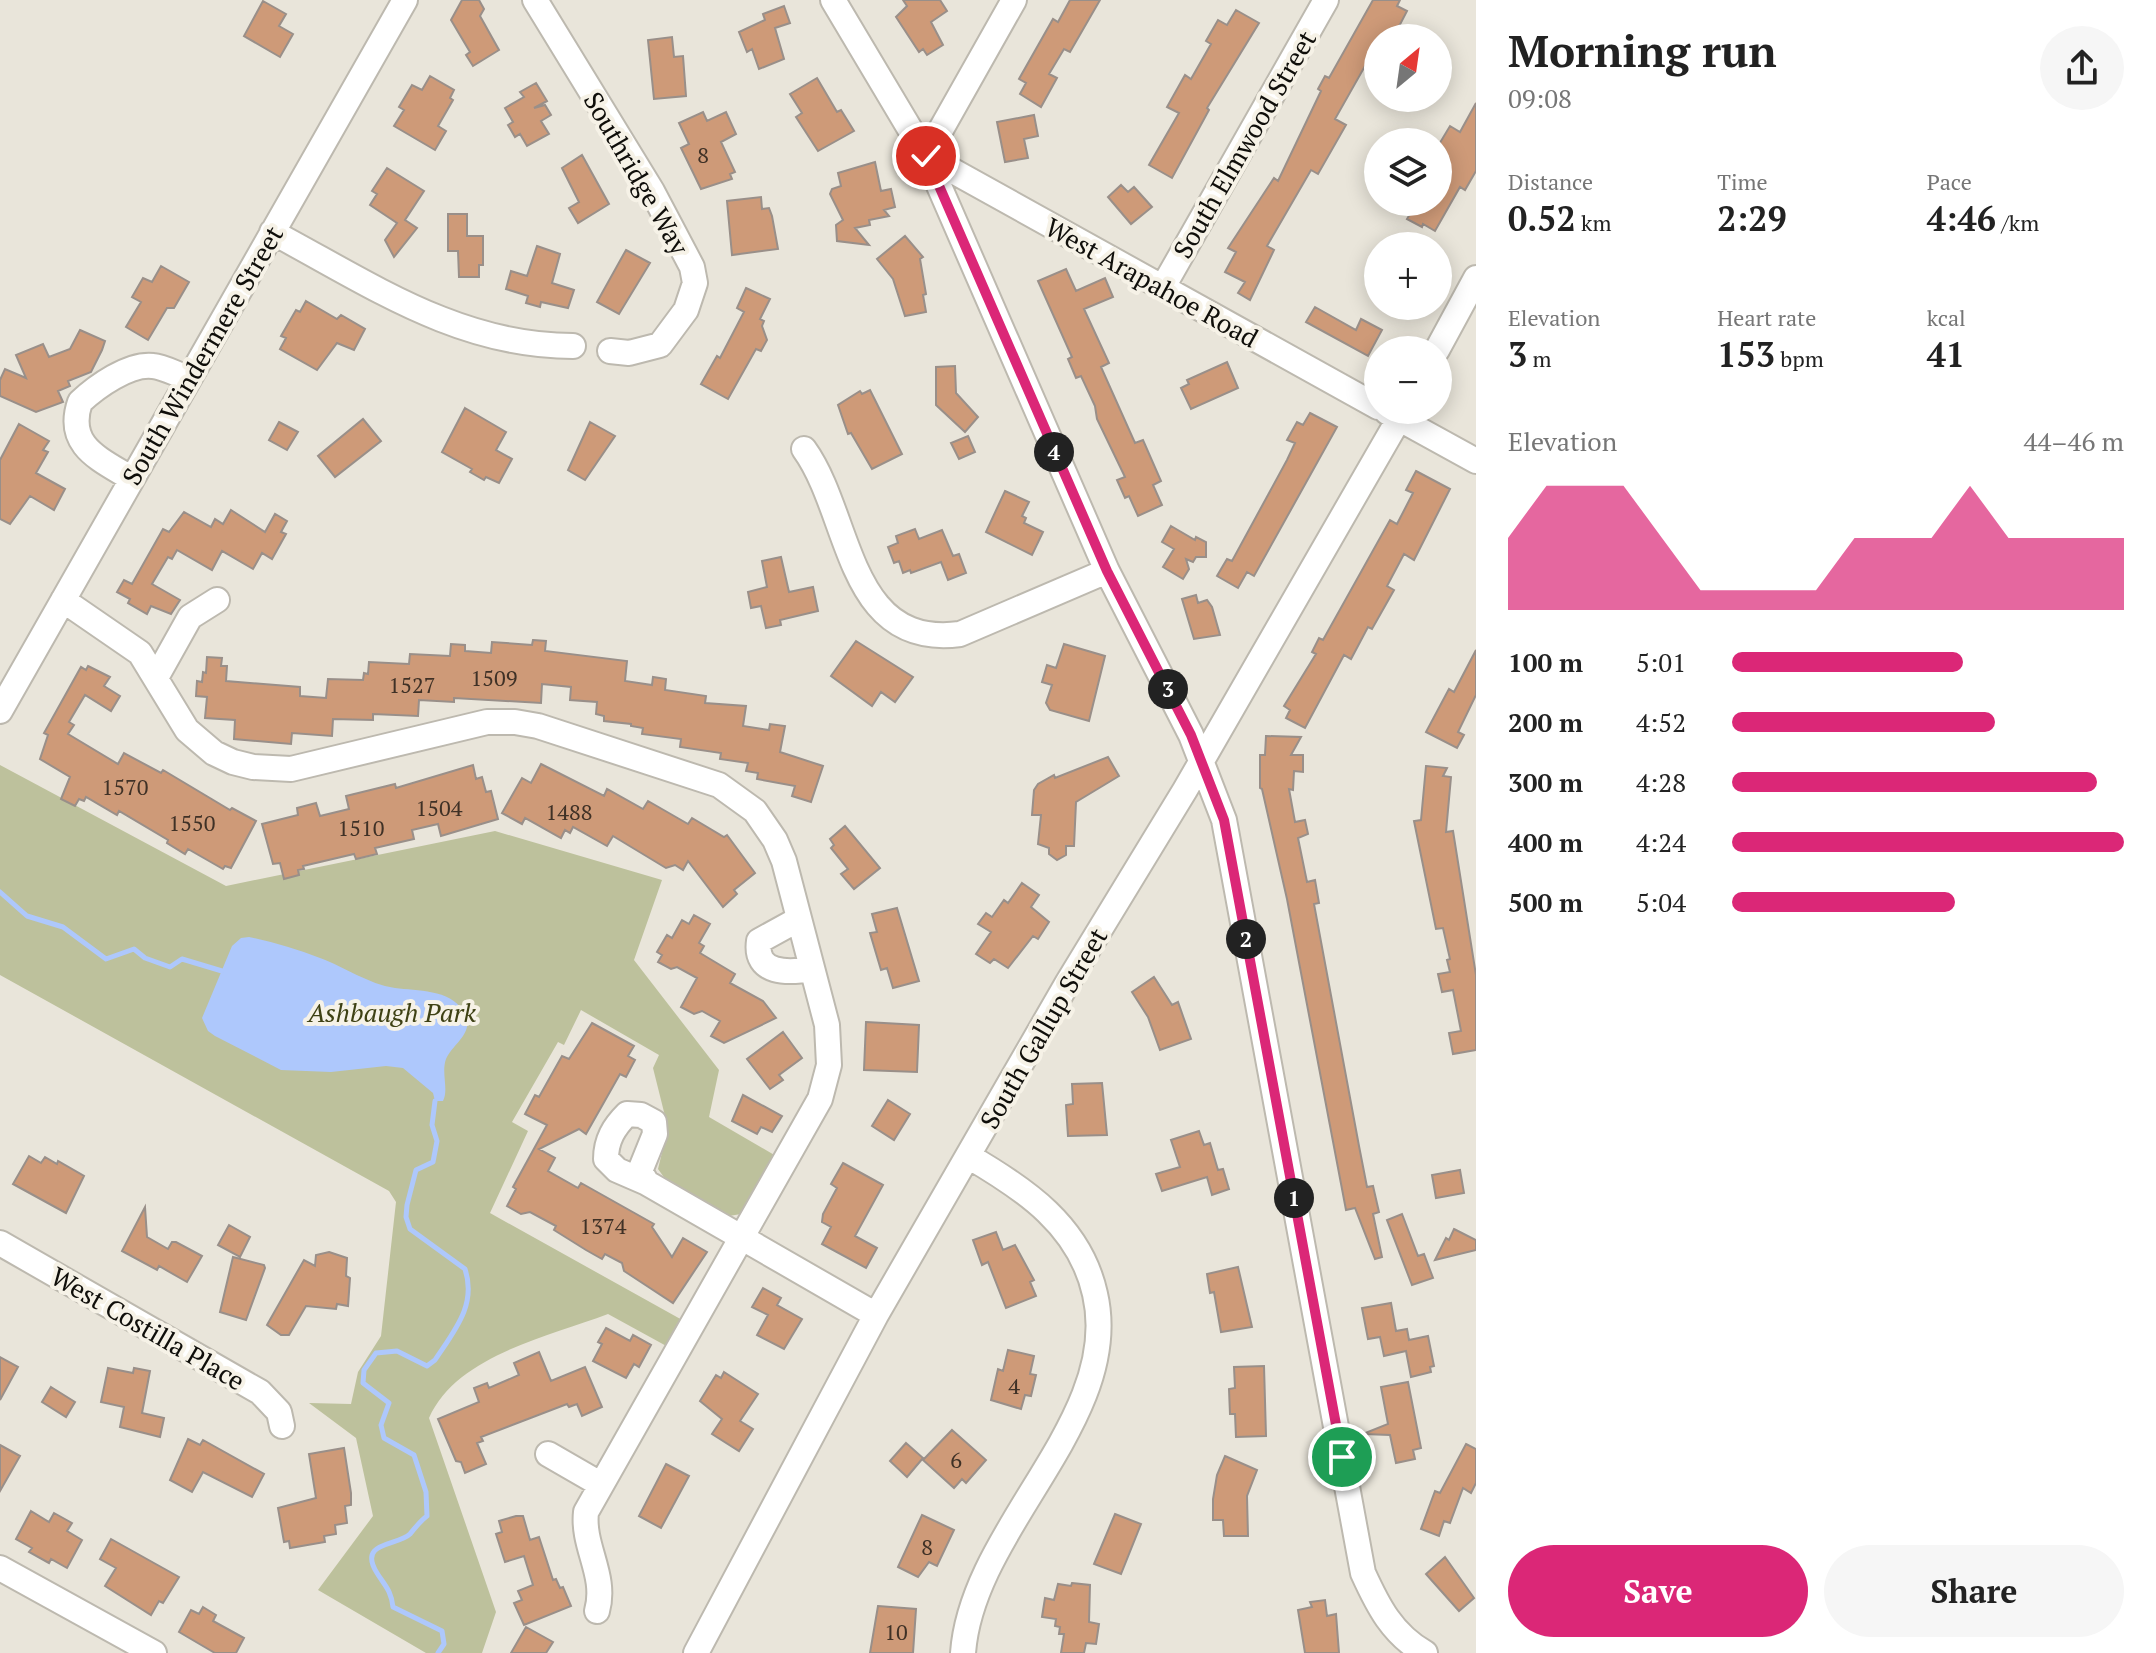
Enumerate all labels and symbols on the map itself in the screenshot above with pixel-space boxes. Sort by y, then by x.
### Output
street label: South Elmwood Street [1165,24,1323,264]
north arrow [1364,24,1452,112]
street label: Southridge Way [577,86,698,261]
pin [892,122,960,190]
house number: 8 [697,140,709,169]
street label: West Arapahoe Road [1040,209,1264,355]
street label: South Windermere Street [114,219,290,491]
pin: 4 [1034,432,1074,472]
house number: 1509 [471,663,517,692]
pin: 3 [1148,669,1188,709]
house number: 1527 [389,670,435,699]
house number: 1570 [102,772,148,801]
house number: 1504 [416,793,463,822]
house number: 1488 [546,797,592,826]
house number: 1550 [169,808,215,837]
house number: 1510 [338,813,384,842]
pin: 2 [1226,919,1266,959]
street label: South Gallup Street [972,921,1115,1135]
park label: Ashbaugh Park [306,995,477,1029]
pin: 1 [1274,1178,1314,1218]
house number: 1374 [580,1211,627,1240]
street label: West Costilla Place [45,1259,251,1397]
house number: 4 [1008,1371,1020,1400]
pin [1308,1423,1376,1491]
house number: 6 [950,1445,962,1474]
house number: 8 [921,1532,933,1561]
house number: 10 [884,1617,908,1646]

